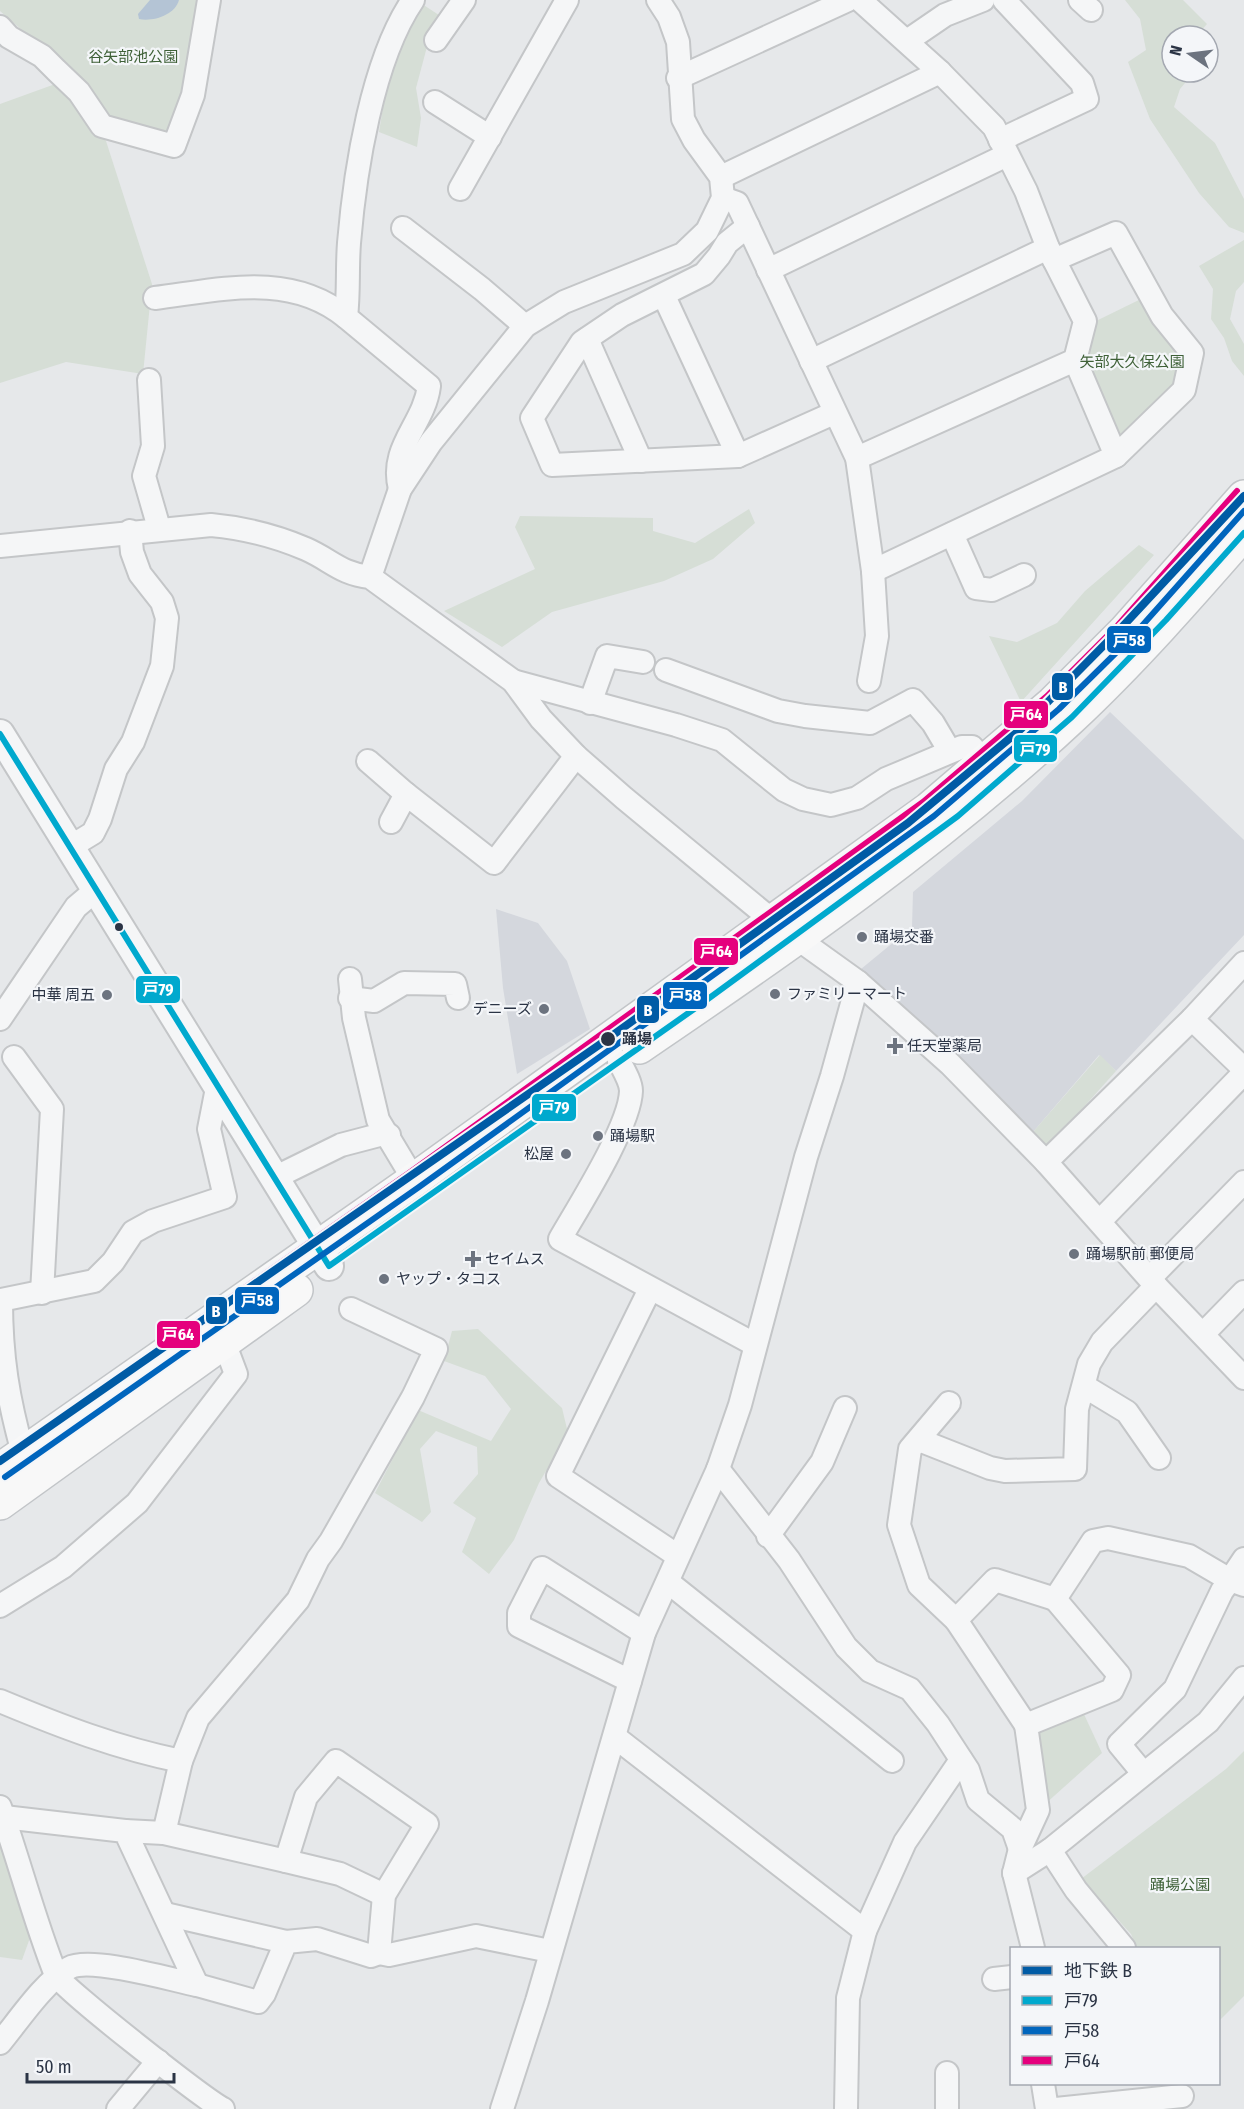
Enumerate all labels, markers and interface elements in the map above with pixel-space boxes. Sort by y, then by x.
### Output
north arrow [1160,24,1220,84]
text: N [1166,44,1186,57]
park label: 谷矢部池公園 [88,48,178,66]
park label: 矢部大久保公園 [1079,353,1185,371]
line badge: 戸58 [1106,625,1152,654]
text: 戸58 [1113,631,1146,650]
line badge: B [1051,672,1074,701]
text: B [1059,678,1068,697]
line badge: 戸64 [1003,700,1049,729]
text: 戸64 [1010,705,1042,724]
line badge: 戸79 [1013,734,1058,763]
text: 戸79 [1020,740,1050,759]
unlabelled marker [113,921,125,933]
place label: 踊場交番 [874,928,934,946]
marker: 踊場交番 [855,930,869,944]
line badge: 戸64 [693,937,739,966]
text: 戸64 [700,942,732,961]
line badge: 戸79 [135,975,181,1004]
text: 戸79 [143,980,173,999]
line badge: 戸58 [662,981,708,1010]
place label: ファミリーマート [787,985,907,1003]
place label: 中華 周五 [31,986,95,1004]
text: 戸58 [669,986,702,1005]
marker: ファミリーマート [768,987,782,1001]
marker: 中華 周五 [100,988,114,1002]
line badge: B [636,995,660,1024]
place label: デニーズ [473,1000,532,1018]
text: B [644,1001,653,1020]
marker: デニーズ [537,1002,551,1016]
marker: 踊場 [599,1030,617,1048]
place label: 踊場 [622,1030,652,1048]
place label: 任天堂薬局 [907,1037,982,1055]
marker: 任天堂薬局 [888,1039,902,1053]
line badge: 戸79 [531,1093,577,1122]
text: 戸79 [539,1098,569,1117]
place label: 踊場駅 [610,1127,655,1145]
marker: 踊場駅 [591,1129,605,1143]
place label: 松屋 [524,1145,554,1163]
marker: 松屋 [559,1147,573,1161]
place label: 踊場駅前 郵便局 [1086,1245,1195,1263]
marker: 踊場駅前 郵便局 [1067,1247,1081,1261]
place label: セイムス [485,1250,545,1268]
marker: セイムス [466,1252,480,1266]
place label: ヤップ・タコス [396,1270,501,1288]
marker: ヤップ・タコス [377,1272,391,1286]
line badge: 戸58 [234,1286,280,1315]
text: 戸58 [241,1291,274,1310]
line badge: B [205,1296,228,1325]
text: B [212,1302,221,1321]
line badge: 戸64 [156,1320,201,1349]
text: 戸64 [162,1325,194,1344]
park label: 踊場公園 [1150,1876,1210,1894]
legend [1010,1947,1220,2085]
text: 地下鉄 B [1064,1960,1132,1982]
text: 戸79 [1064,1990,1098,2012]
text: 戸58 [1064,2020,1099,2042]
scale bar [27,2046,174,2084]
text: 戸64 [1064,2050,1100,2072]
text: 50 m [36,2056,72,2078]

